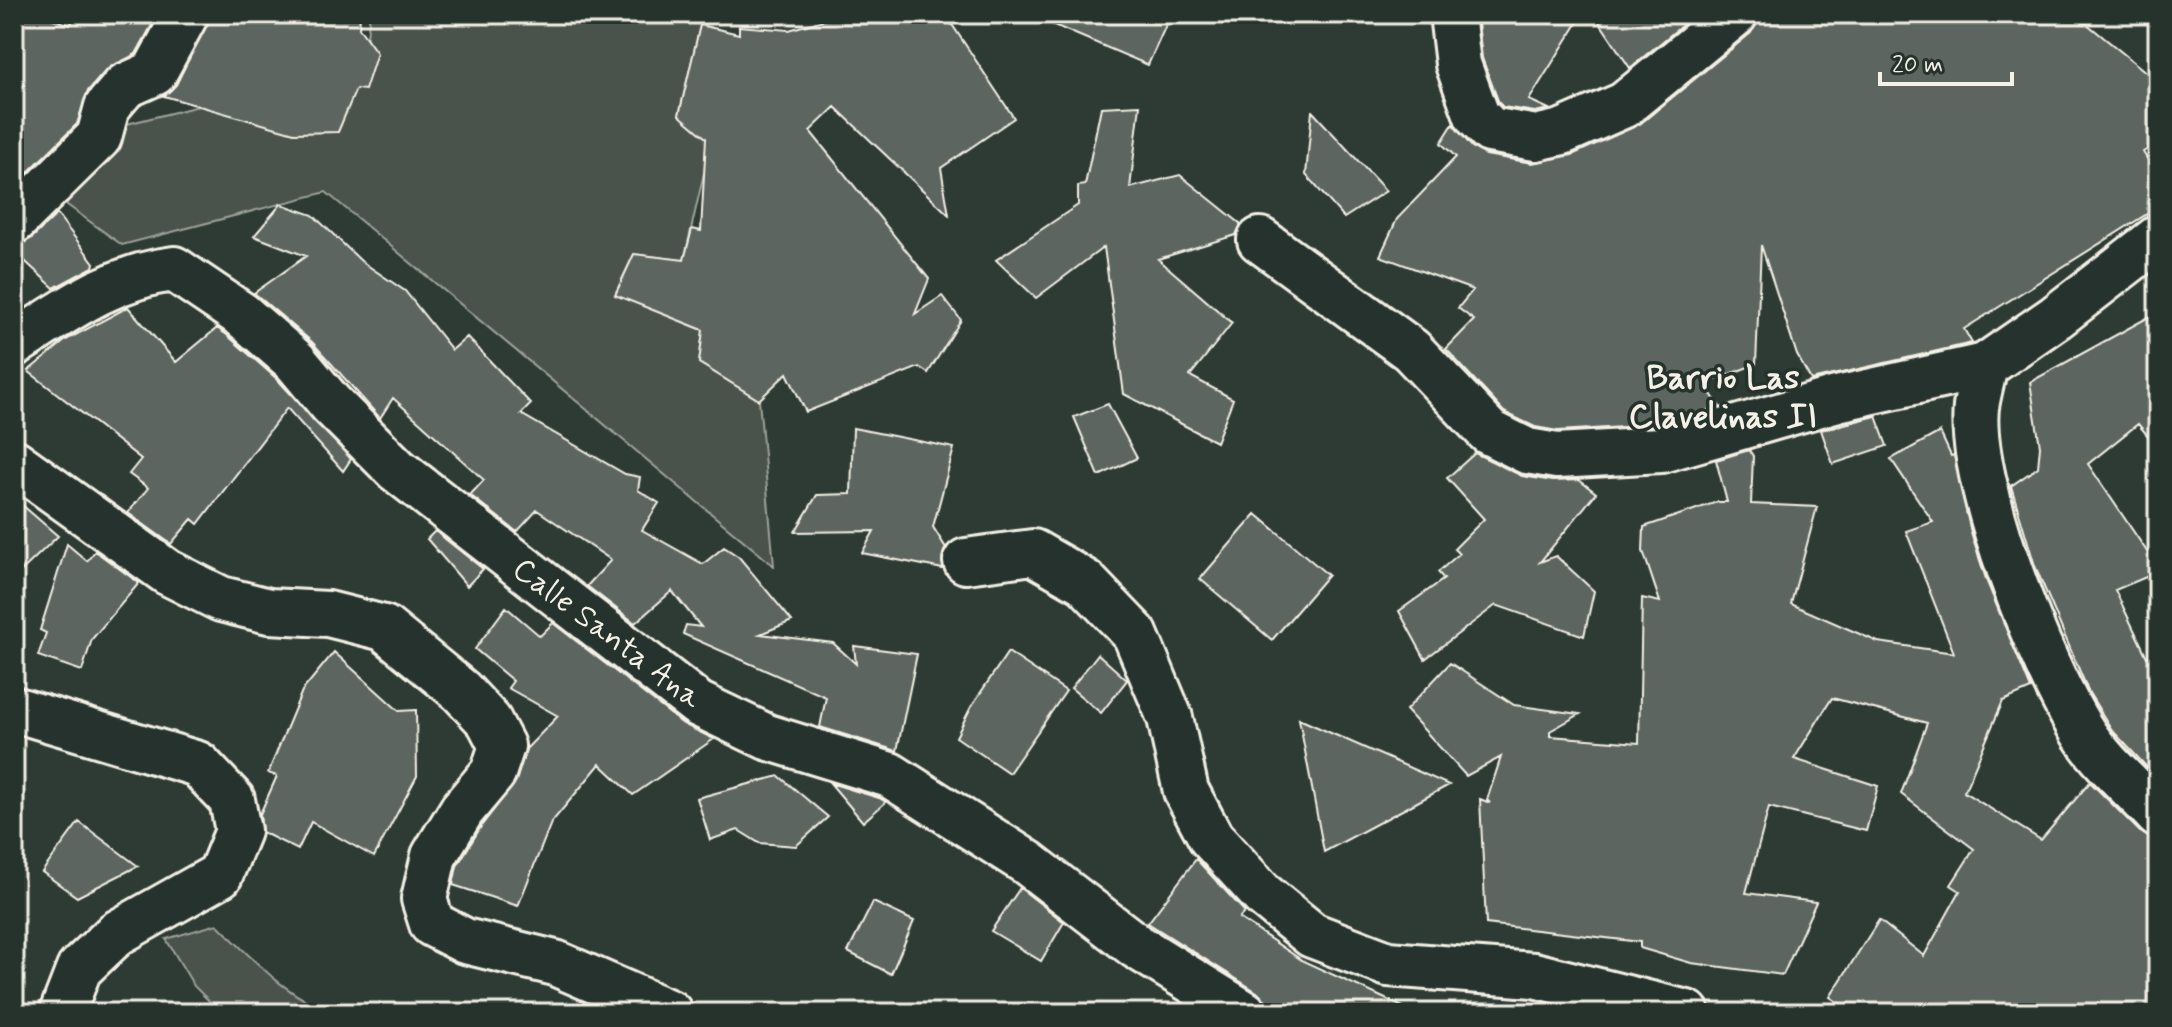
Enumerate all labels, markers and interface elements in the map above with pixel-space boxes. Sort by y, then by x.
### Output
scale bar [1880,36,2012,86]
text: 20 m [1892,50,1943,81]
district label: Barrio Las Clavelinas II [1629,356,1817,440]
street label: Calle Santa Ana [504,549,711,719]

